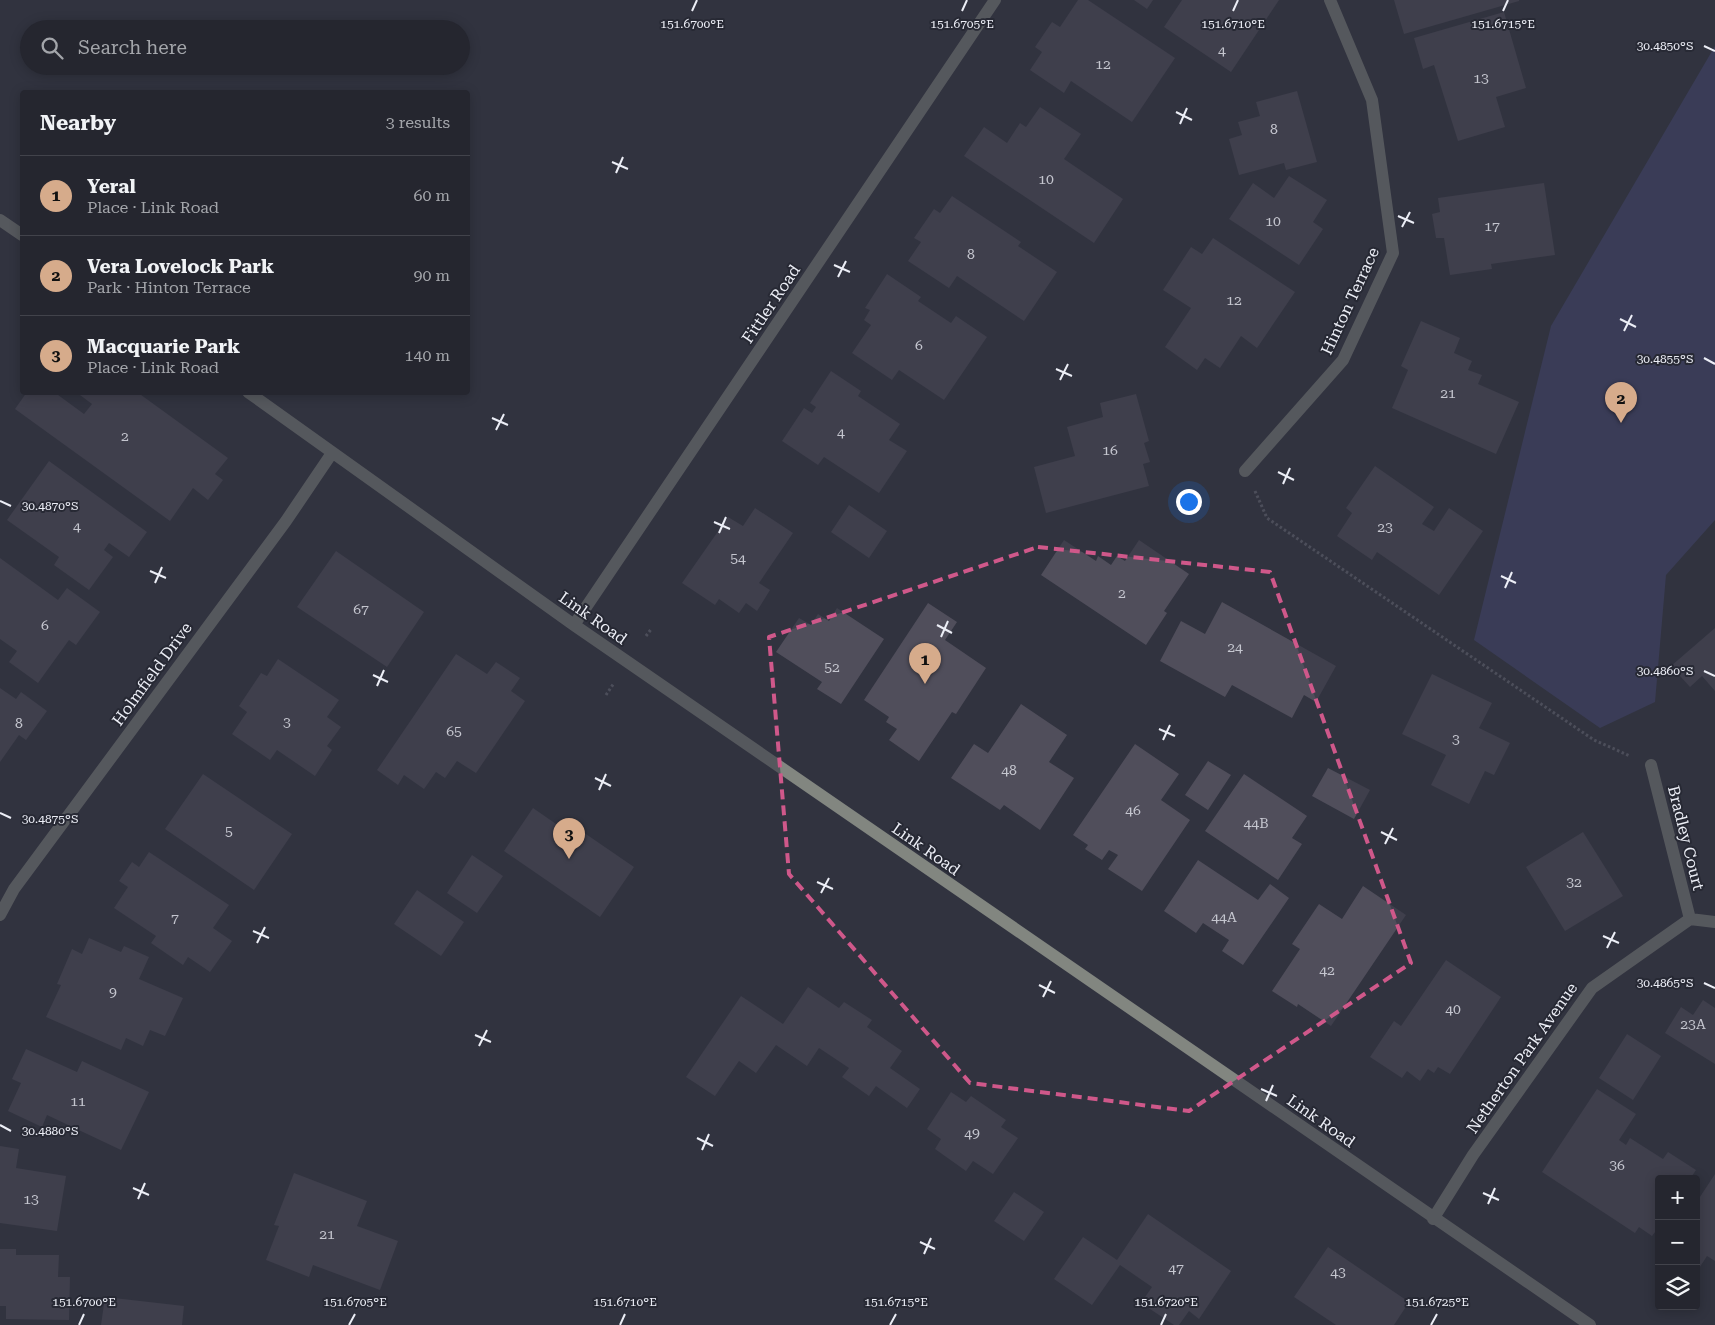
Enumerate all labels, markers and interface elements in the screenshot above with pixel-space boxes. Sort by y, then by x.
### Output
text: 151.6700°E [660,17,724,31]
text: 151.6705°E [930,17,994,31]
text: 151.6710°E [1201,17,1265,31]
text: 151.6715°E [1471,17,1535,31]
search box [20,20,470,75]
icon: search [38,34,66,62]
text: Search here [78,36,187,59]
text: 30.4850°S [1637,39,1693,53]
house number: 4 [1218,42,1226,58]
house number: 12 [1095,56,1111,72]
house number: 13 [1473,70,1489,86]
text: Nearby [40,111,116,135]
text: 3 results [386,113,450,132]
house number: 8 [1270,121,1278,137]
house number: 10 [1038,171,1054,187]
text: Yeral [87,175,136,198]
text: 1 [52,186,60,205]
text: 60 m [413,186,450,205]
text: Place · Link Road [87,198,219,217]
house number: 10 [1265,213,1281,229]
house number: 17 [1484,218,1500,234]
street label: Hinton Terrace [1317,244,1383,358]
house number: 8 [967,246,975,262]
text: Vera Lovelock Park [87,255,274,278]
street label: Fittler Road [738,261,804,347]
text: 2 [52,266,60,285]
text: 90 m [413,266,450,285]
text: Park · Hinton Terrace [87,278,251,297]
house number: 12 [1226,292,1242,308]
text: Macquarie Park [87,335,240,358]
house number: 6 [915,337,923,353]
text: 3 [52,346,60,365]
text: 140 m [404,346,450,365]
text: 30.4855°S [1637,352,1693,366]
text: Place · Link Road [87,358,219,377]
pin: 2 [1605,382,1637,423]
house number: 21 [1440,385,1456,401]
house number: 4 [837,424,845,440]
house number: 2 [121,428,129,444]
house number: 16 [1102,442,1118,458]
your location [1176,489,1202,515]
text: 30.4870°S [22,499,78,513]
house number: 4 [73,518,81,534]
house number: 23 [1377,519,1393,535]
house number: 54 [730,550,746,566]
house number: 2 [1118,585,1126,601]
street label: Link Road [555,588,631,648]
house number: 67 [353,601,369,617]
house number: 6 [41,617,49,633]
street label: Holmfield Drive [108,618,196,729]
house number: 24 [1227,639,1243,655]
pin: 1 [909,643,941,684]
house number: 52 [824,659,840,675]
text: 30.4860°S [1637,664,1693,678]
house number: 3 [283,714,291,730]
house number: 8 [15,715,23,731]
house number: 65 [446,723,462,739]
house number: 3 [1452,731,1460,747]
house number: 48 [1001,762,1017,778]
street label: Bradley Court [1664,784,1708,892]
house number: 46 [1125,802,1141,818]
text: 30.4875°S [22,812,78,826]
house number: 44B [1243,815,1269,831]
pin: 3 [553,818,585,859]
street label: Link Road [888,819,964,879]
house number: 5 [225,823,233,839]
house number: 32 [1566,874,1582,890]
house number: 44A [1211,909,1237,925]
house number: 7 [171,910,179,926]
house number: 42 [1319,962,1335,978]
text: 30.4865°S [1637,976,1693,990]
street label: Netherton Park Avenue [1463,979,1582,1137]
house number: 9 [109,984,117,1000]
house number: 40 [1445,1001,1461,1017]
house number: 23A [1680,1016,1706,1032]
street label: Link Road [1283,1091,1359,1151]
house number: 11 [70,1093,86,1109]
text: 30.4880°S [22,1124,78,1138]
house number: 49 [964,1125,980,1141]
house number: 36 [1609,1157,1625,1173]
map controls [1655,1175,1700,1310]
button: + [1655,1175,1700,1220]
house number: 13 [23,1191,39,1207]
button: − [1655,1220,1700,1265]
house number: 21 [319,1226,335,1242]
house number: 47 [1168,1260,1184,1276]
house number: 43 [1330,1264,1346,1280]
button: layers [1655,1265,1700,1310]
text: 151.6700°E [52,1295,116,1309]
text: 151.6705°E [323,1295,387,1309]
text: 151.6710°E [593,1295,657,1309]
text: 151.6715°E [864,1295,928,1309]
text: 151.6720°E [1134,1295,1198,1309]
text: 151.6725°E [1405,1295,1469,1309]

